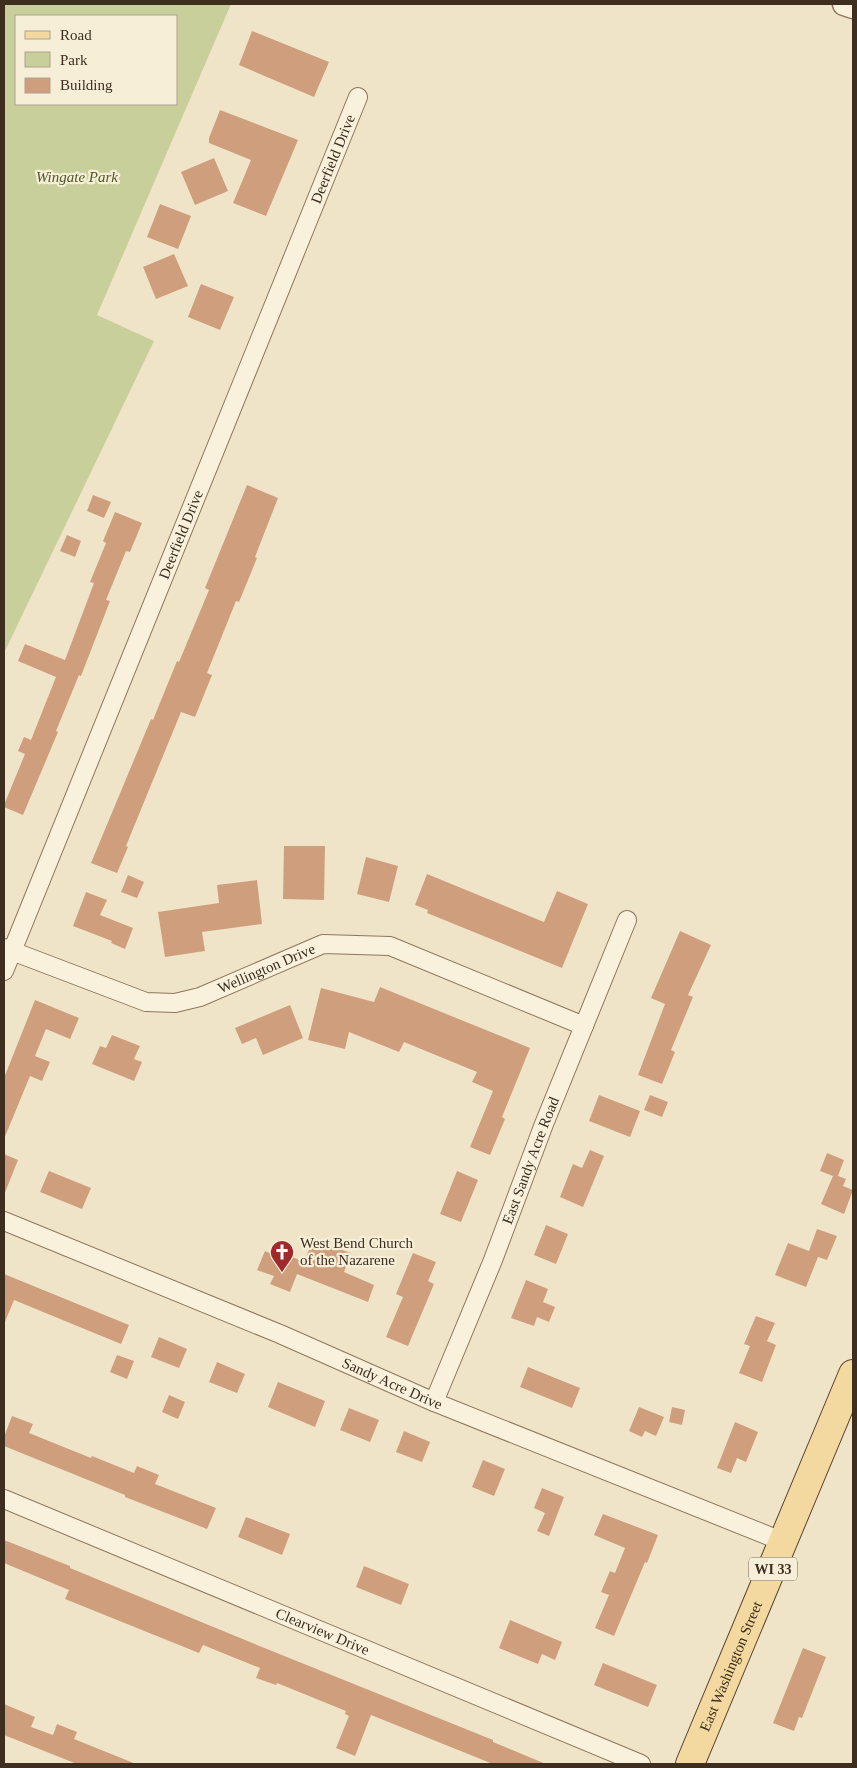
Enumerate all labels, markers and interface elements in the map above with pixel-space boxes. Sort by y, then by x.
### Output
legend [15,15,178,105]
text: Road [60,27,92,43]
text: Park [60,52,88,68]
text: Building [60,77,113,93]
street label: Deerfield Drive [308,112,358,206]
park label: Wingate Park [36,169,118,185]
street label: Deerfield Drive [156,487,206,581]
street label: Wellington Drive [215,940,318,996]
street label: East Sandy Acre Road [499,1094,562,1226]
place label: West Bend Church of the Nazarene [300,1235,413,1268]
church icon: West Bend Church of the Nazarene [269,1239,295,1273]
street label: Sandy Acre Drive [340,1355,445,1413]
road number: WI 33 [749,1558,797,1580]
street label: East Washington Street [697,1598,765,1734]
street label: Clearview Drive [273,1605,372,1658]

